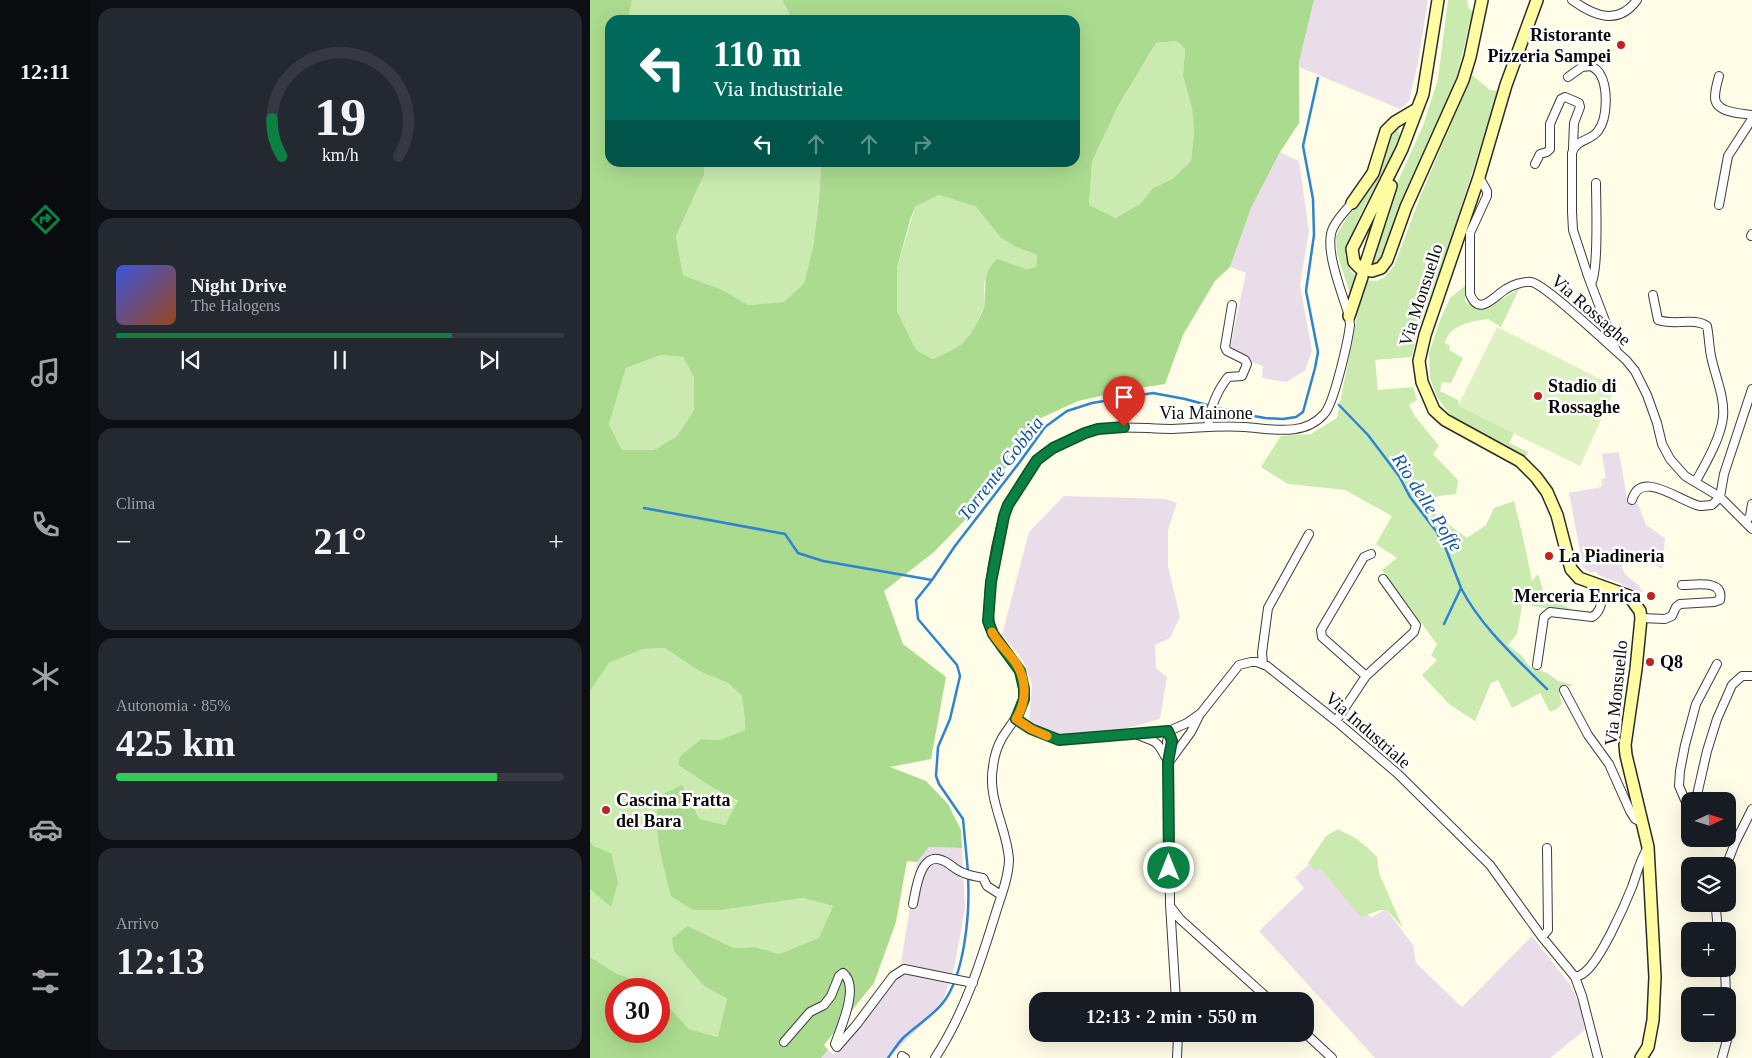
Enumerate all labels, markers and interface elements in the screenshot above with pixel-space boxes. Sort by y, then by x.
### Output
place label: Ristorante Pizzeria Sampei [1488,25,1611,66]
icon: left [630,35,695,100]
text: 110 m [713,35,801,74]
marker: Ristorante Pizzeria Sampei [1615,39,1627,51]
text: 12:11 [20,59,70,84]
text: Via Industriale [713,76,843,101]
text: 19 [314,89,366,146]
icon: left [749,130,777,158]
icon: ahead [802,130,830,158]
icon: ahead [855,130,883,158]
icon: right [908,130,936,158]
text: km/h [322,145,358,165]
icon: directions [28,202,63,237]
street label: Via Monsuello [1395,241,1447,349]
street label: Via Rossaghe [1547,270,1635,350]
text: Night Drive [191,275,287,296]
text: The Halogens [191,297,280,314]
icon: previous [177,346,205,374]
icon: pause [326,346,354,374]
icon: next [475,346,503,374]
icon: music [28,355,63,390]
pin [1103,376,1145,427]
place label: Stadio di Rossaghe [1548,376,1620,417]
icon: arrive [1110,383,1138,411]
marker: Stadio di Rossaghe [1532,390,1544,402]
street label: Via Mainone [1159,403,1253,423]
water label: Torrente Gobbia [953,412,1047,524]
water label: Rio delle Poffe [1387,448,1467,555]
text: Clima [116,495,155,512]
icon: phone [28,507,63,542]
text: 21° [313,520,367,562]
text: − [116,526,132,557]
text: + [548,526,564,557]
place label: La Piadineria [1559,546,1665,566]
marker: La Piadineria [1543,550,1555,562]
place label: Merceria Enrica [1514,586,1641,606]
marker: Merceria Enrica [1645,590,1657,602]
street label: Via Monsuello [1600,639,1632,747]
place label: Q8 [1660,652,1683,672]
marker: Q8 [1644,656,1656,668]
icon: climate [28,659,63,694]
street label: Via Industriale [1321,688,1415,772]
text: Autonomia · 85% [116,697,231,714]
text: 425 km [116,722,235,764]
place label: Cascina Fratta del Bara [616,790,730,831]
north arrow [1681,792,1736,848]
map controls [1681,792,1736,1042]
marker: Cascina Fratta del Bara [600,804,612,816]
icon: car [28,812,63,847]
position arrow [1142,841,1194,893]
button: layers [1681,857,1736,912]
text: Arrivo [116,915,159,932]
button: + [1681,922,1736,977]
text: 12:13 [116,940,205,982]
icon: filters [28,964,63,999]
speed limit sign: 30 [605,978,670,1043]
button: − [1681,987,1736,1042]
text: 12:13 · 2 min · 550 m [1086,1006,1257,1027]

